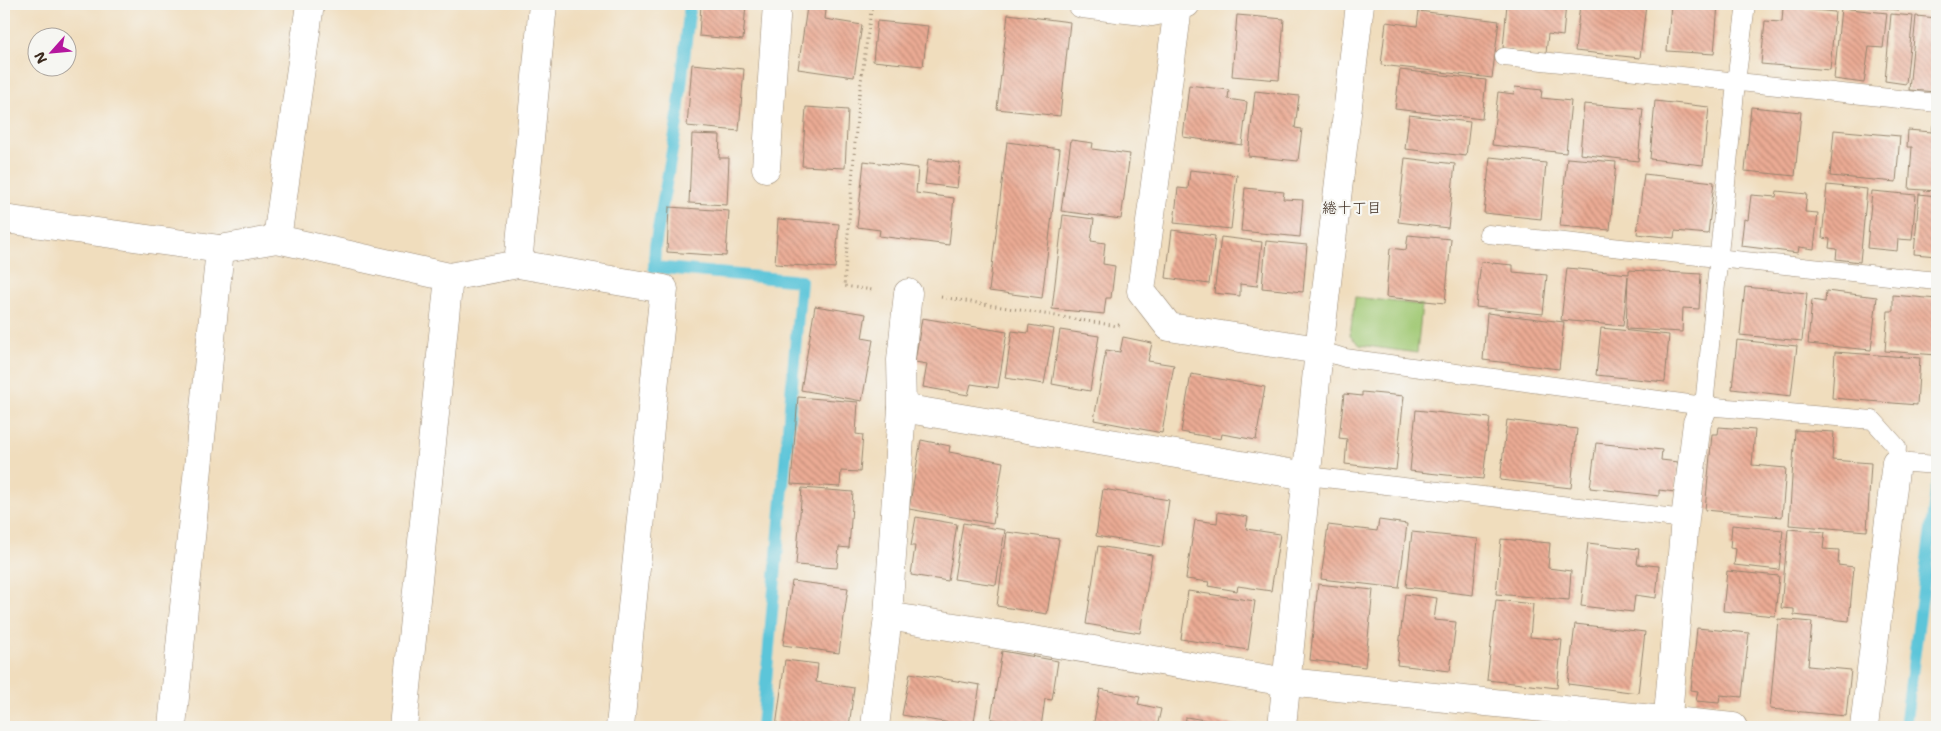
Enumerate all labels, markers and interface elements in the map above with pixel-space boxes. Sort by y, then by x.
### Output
north arrow [28,28,78,78]
text: N [30,49,51,67]
district label: 綣十丁目 [1322,198,1382,218]

